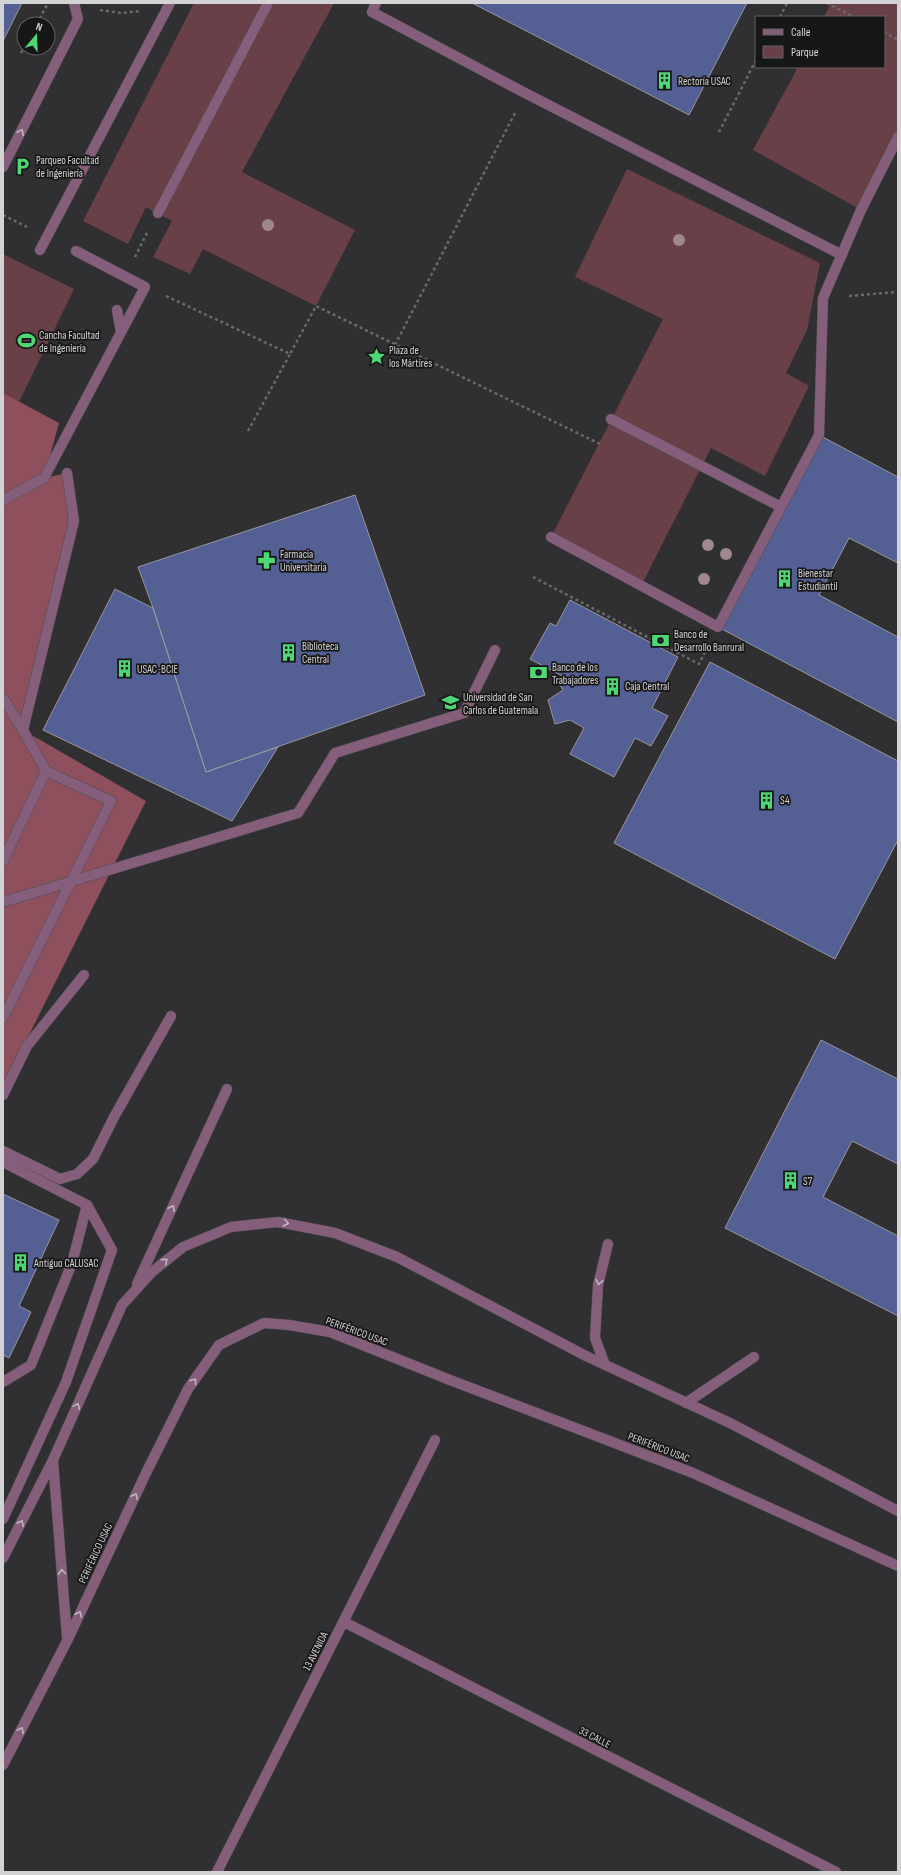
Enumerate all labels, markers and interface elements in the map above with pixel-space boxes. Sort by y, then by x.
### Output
north arrow [16,16,56,56]
legend [755,16,885,68]
text: N [34,20,44,34]
text: Calle [791,25,811,40]
text: Parque [791,45,819,60]
building icon: Rectoría USAC [655,71,675,91]
place label: Rectoría USAC [678,75,731,88]
one-way arrow [16,129,23,136]
place label: Parqueo Facultad de Ingeniería [36,154,99,180]
parking icon: Parqueo Facultad de Ingeniería [13,156,33,176]
place label: Cancha Facultad de Ingeniería [39,329,100,355]
sports icon: Cancha Facultad de Ingeniería [16,331,36,351]
place label: Plaza de los Mártires [389,344,432,370]
place icon: Plaza de los Mártires [366,346,386,366]
place label: Farmacia Universitaria [280,548,327,574]
pharmacy icon: Farmacia Universitaria [257,550,277,570]
place label: Bienestar Estudiantil [798,567,838,593]
building icon: Bienestar Estudiantil [775,569,795,589]
place label: Banco de Desarrollo Banrural [674,628,744,654]
bank icon: Banco de Desarrollo Banrural [651,630,671,650]
place label: Biblioteca Central [302,640,339,666]
building icon: Biblioteca Central [279,642,299,662]
building icon: USAC-BCIE [114,659,134,679]
place label: Banco de los Trabajadores [552,661,598,687]
place label: USAC-BCIE [137,663,178,676]
bank icon: Banco de los Trabajadores [529,663,549,683]
building icon: Caja Central [602,676,622,696]
place label: Caja Central [625,680,669,693]
place label: Universidad de San Carlos de Guatemala [463,691,538,717]
school or university icon: Universidad de San Carlos de Guatemala [440,693,460,713]
building icon: S4 [757,790,777,810]
place label: S4 [780,794,790,807]
building icon: S7 [780,1171,800,1191]
place label: S7 [803,1175,813,1188]
one-way arrow [167,1205,175,1213]
one-way arrow [282,1218,289,1227]
building icon: Antiguo CALUSAC [11,1253,31,1273]
place label: Antiguo CALUSAC [33,1257,98,1270]
one-way arrow [160,1259,168,1266]
one-way arrow [596,1279,604,1285]
street label: PERIFÉRICO USAC [324,1314,390,1349]
one-way arrow [189,1378,196,1385]
one-way arrow [73,1403,81,1410]
street label: PERIFÉRICO USAC [626,1430,692,1465]
one-way arrow [130,1493,138,1501]
one-way arrow [16,1520,24,1527]
street label: PERIFÉRICO USAC [76,1521,115,1586]
one-way arrow [58,1569,67,1575]
one-way arrow [74,1610,82,1618]
street label: 13 AVENIDA [300,1629,331,1673]
street label: 33 CALLE [577,1724,613,1751]
one-way arrow [16,1727,24,1734]

